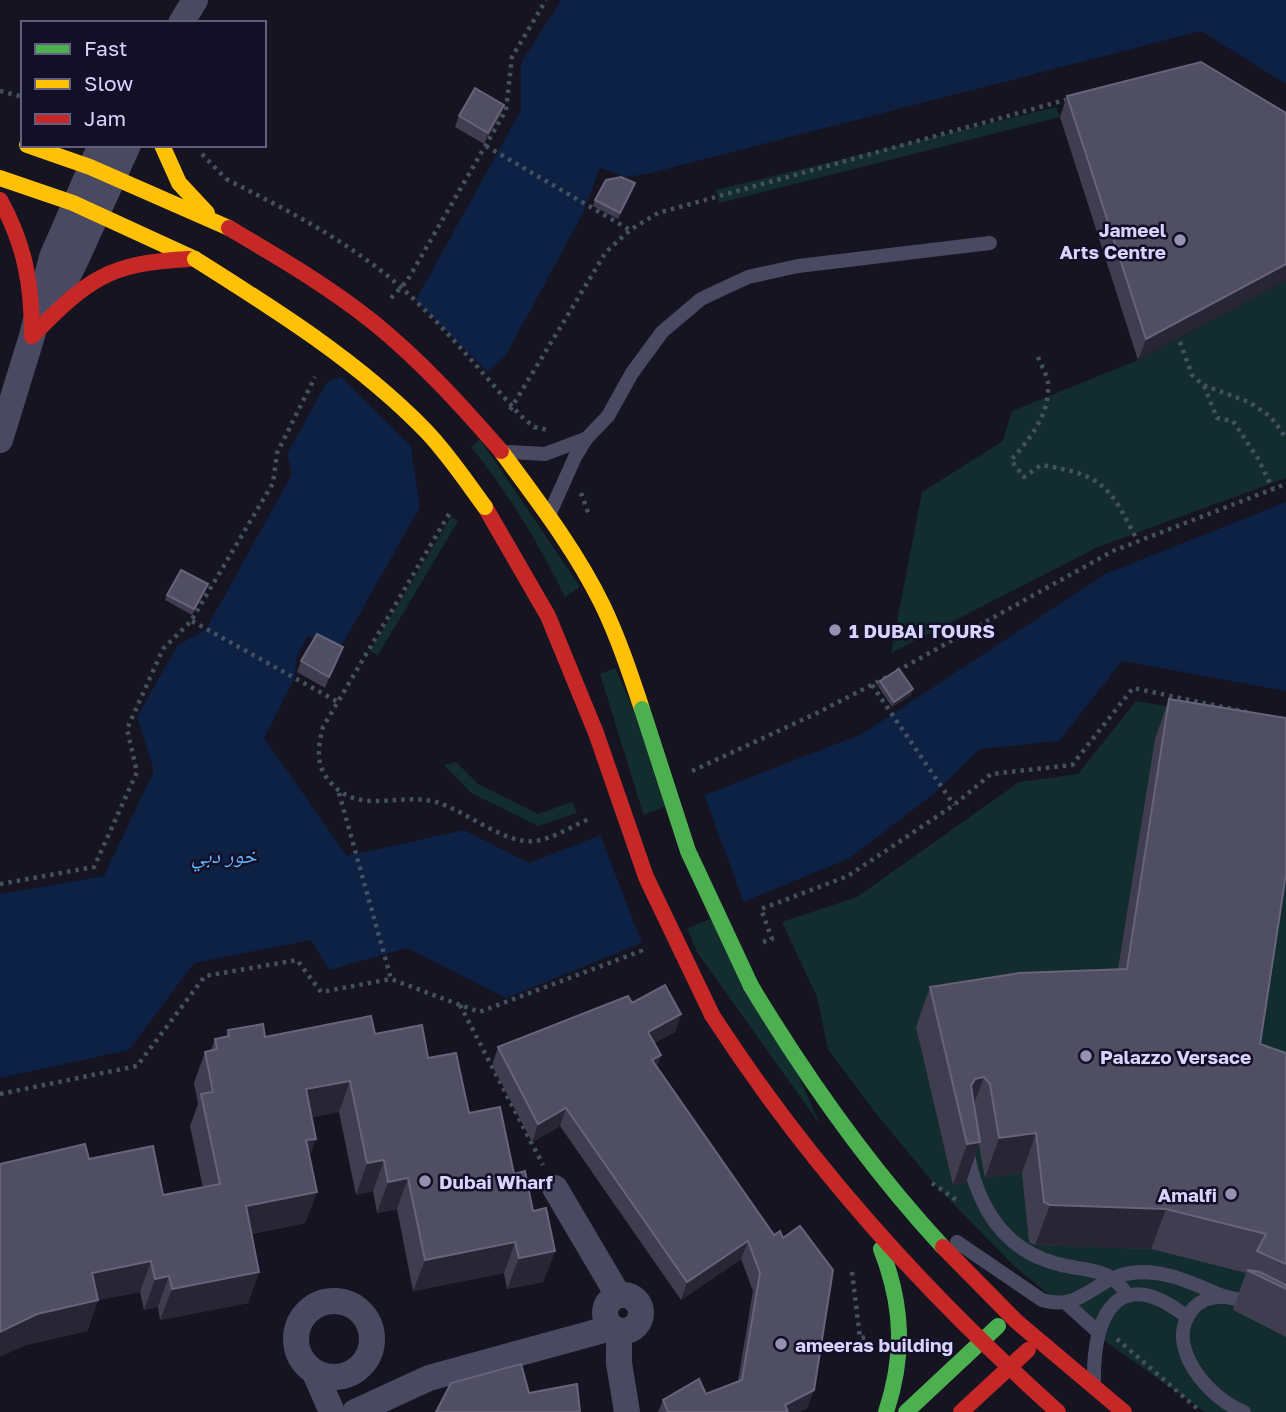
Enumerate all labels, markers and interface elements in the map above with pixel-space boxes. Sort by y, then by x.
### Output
legend [21,21,266,147]
text: Fast [84,35,127,61]
text: Slow [84,70,133,96]
text: Jam [84,105,126,131]
place label: Jameel Arts Centre [1060,218,1166,263]
marker: Jameel Arts Centre [1172,232,1188,248]
place label: 1 DUBAI TOURS [849,619,995,642]
marker: 1 DUBAI TOURS [827,622,843,638]
water label: خور دبي [191,842,257,872]
place label: Palazzo Versace [1100,1045,1251,1068]
marker: Palazzo Versace [1078,1048,1094,1064]
place label: Dubai Wharf [439,1170,553,1193]
marker: Dubai Wharf [417,1173,433,1189]
place label: Amalfi [1158,1183,1217,1206]
marker: Amalfi [1223,1186,1239,1202]
place label: ameeras building [795,1333,953,1356]
marker: ameeras building [773,1336,789,1352]

